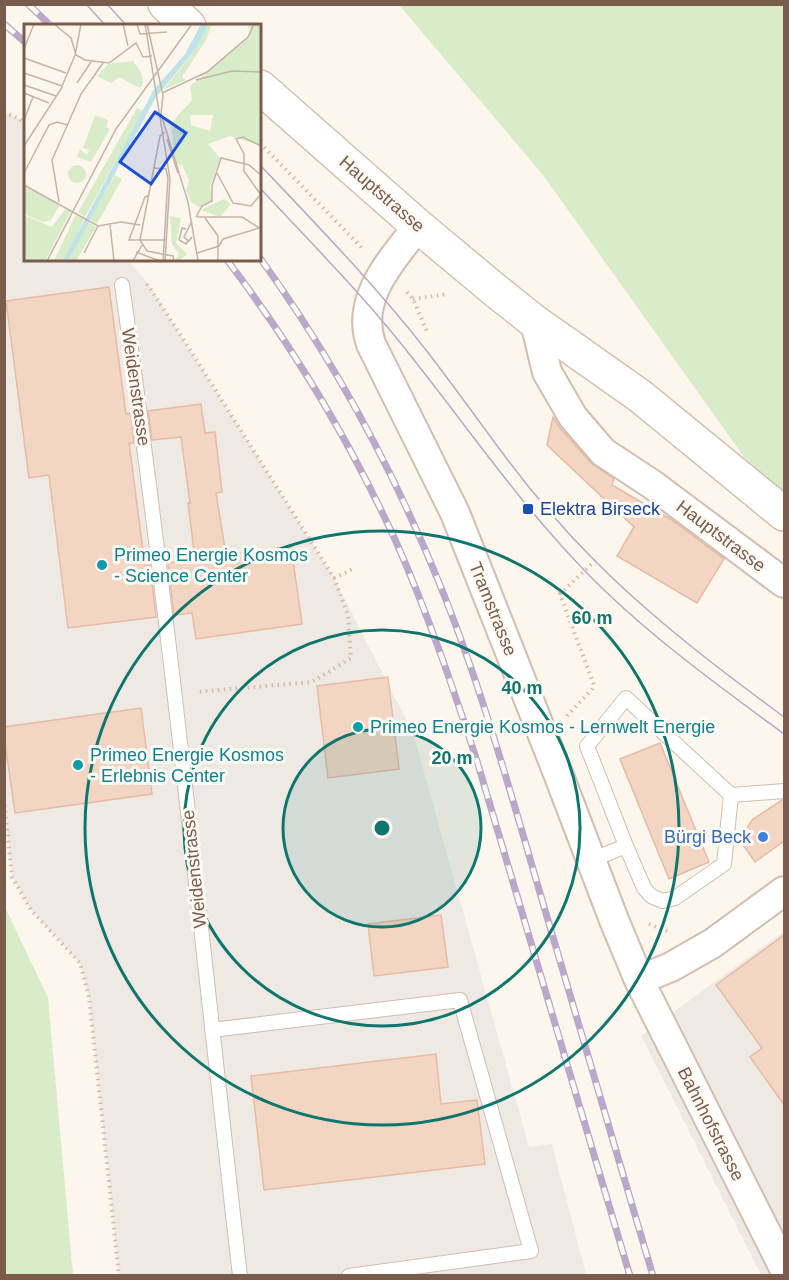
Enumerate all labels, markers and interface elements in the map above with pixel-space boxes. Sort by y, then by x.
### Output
inset map [24,24,261,261]
street label: Hauptstrasse [335,152,429,236]
street label: Weidenstrasse [118,327,154,447]
street label: Hauptstrasse [673,496,769,576]
place label: Elektra Birseck [540,499,661,519]
marker: Elektra Birseck [521,502,535,516]
place label: Primeo Energie Kosmos - Science Center [114,545,308,586]
marker: Primeo Energie Kosmos - Science Center [95,558,109,572]
street label: Tramstrasse [465,559,521,659]
text: 60 m [571,608,613,628]
text: 40 m [501,678,543,698]
place label: Primeo Energie Kosmos - Lernwelt Energie [370,717,715,737]
marker: Primeo Energie Kosmos - Lernwelt Energie [351,720,365,734]
place label: Primeo Energie Kosmos - Erlebnis Center [90,745,284,786]
text: 20 m [431,748,473,768]
marker: Primeo Energie Kosmos - Erlebnis Center [71,758,85,772]
street label: Weidenstrasse [178,809,210,929]
centre of rings [372,818,392,838]
place label: Bürgi Beck [664,827,752,847]
marker: Bürgi Beck [756,830,770,844]
street label: Bahnhofstrasse [674,1064,748,1184]

